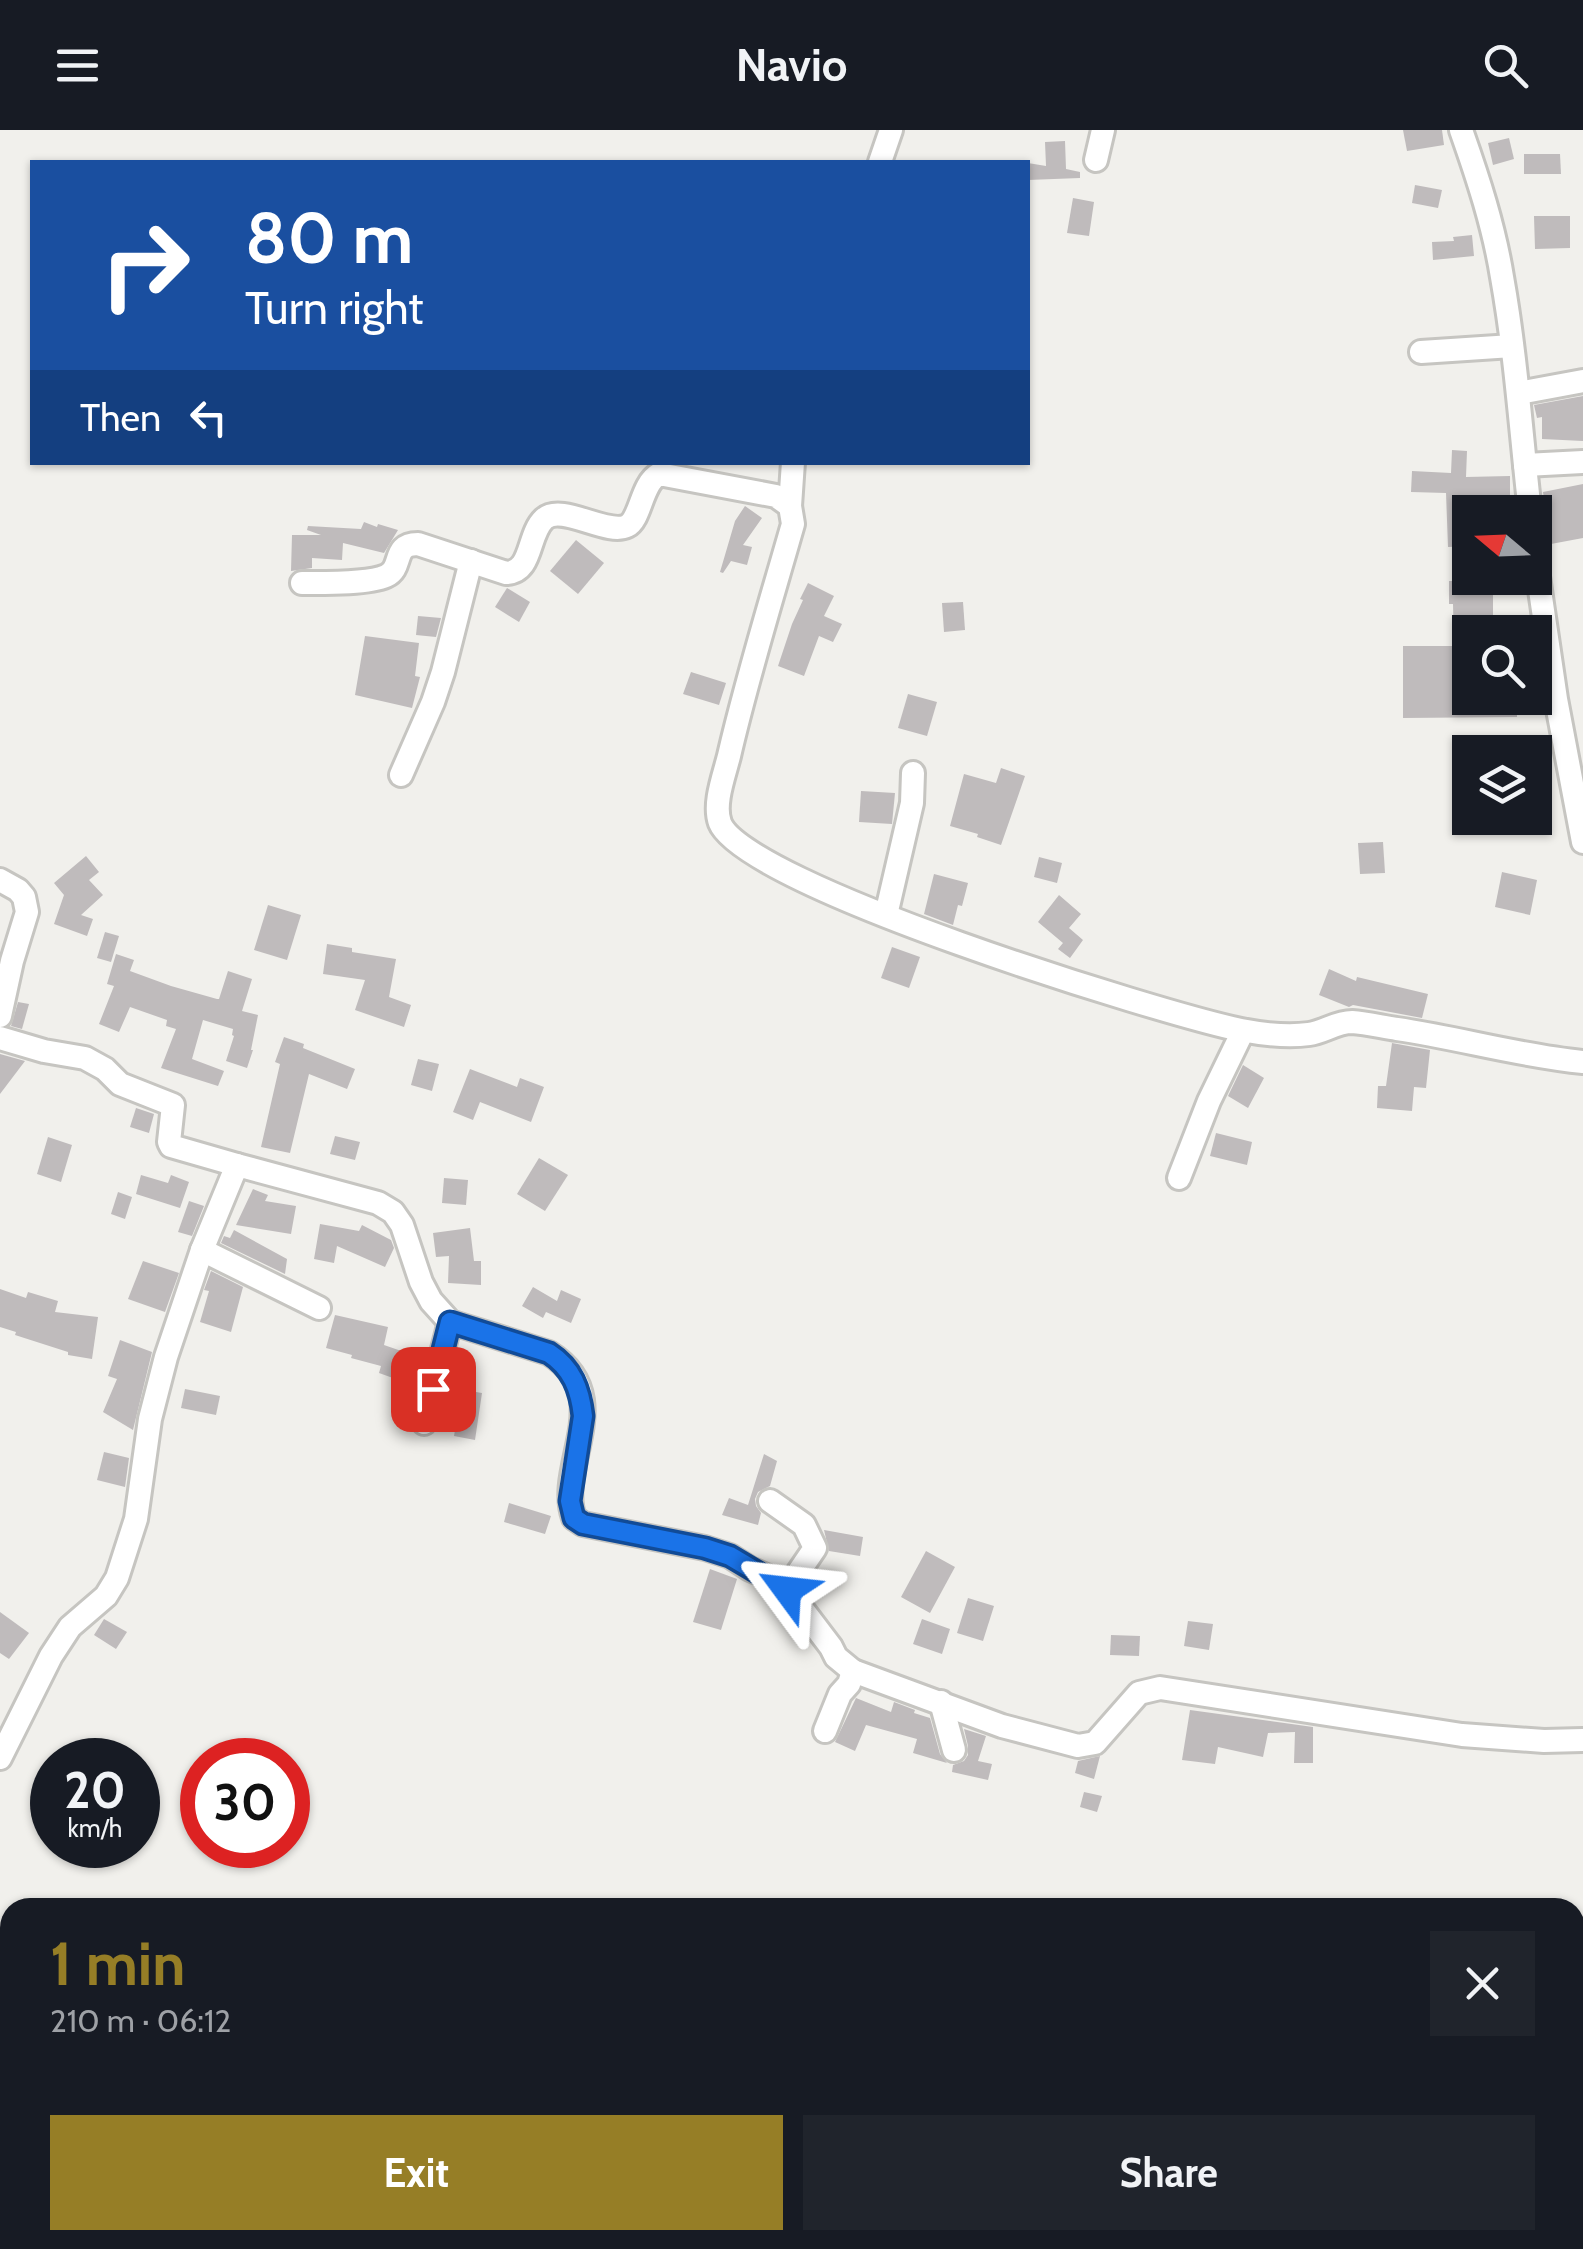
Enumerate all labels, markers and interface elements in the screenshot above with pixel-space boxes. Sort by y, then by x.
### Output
icon: menu [50,38,105,93]
text: Navio [736,38,847,92]
icon: search [1478,38,1533,93]
text: 80 m [245,195,413,281]
icon: right [80,200,210,330]
text: Turn right [245,281,424,335]
icon: left [181,390,236,445]
text: Then [80,394,161,441]
north arrow [1452,495,1552,595]
map controls [1452,495,1552,835]
button: search [1452,615,1552,715]
button: layers [1452,735,1552,835]
pin [391,1347,476,1432]
icon: arrive [406,1362,461,1417]
position arrow [735,1538,839,1642]
speed limit sign: 30 [180,1738,310,1868]
text: 20 [64,1760,126,1821]
text: km/h [68,1813,122,1843]
text: 1 min [50,1927,185,2000]
button: close [1430,1931,1535,2036]
text: 210 m · 06:12 [50,2001,231,2040]
button: Exit [50,2115,783,2230]
button: Share [803,2115,1535,2230]

